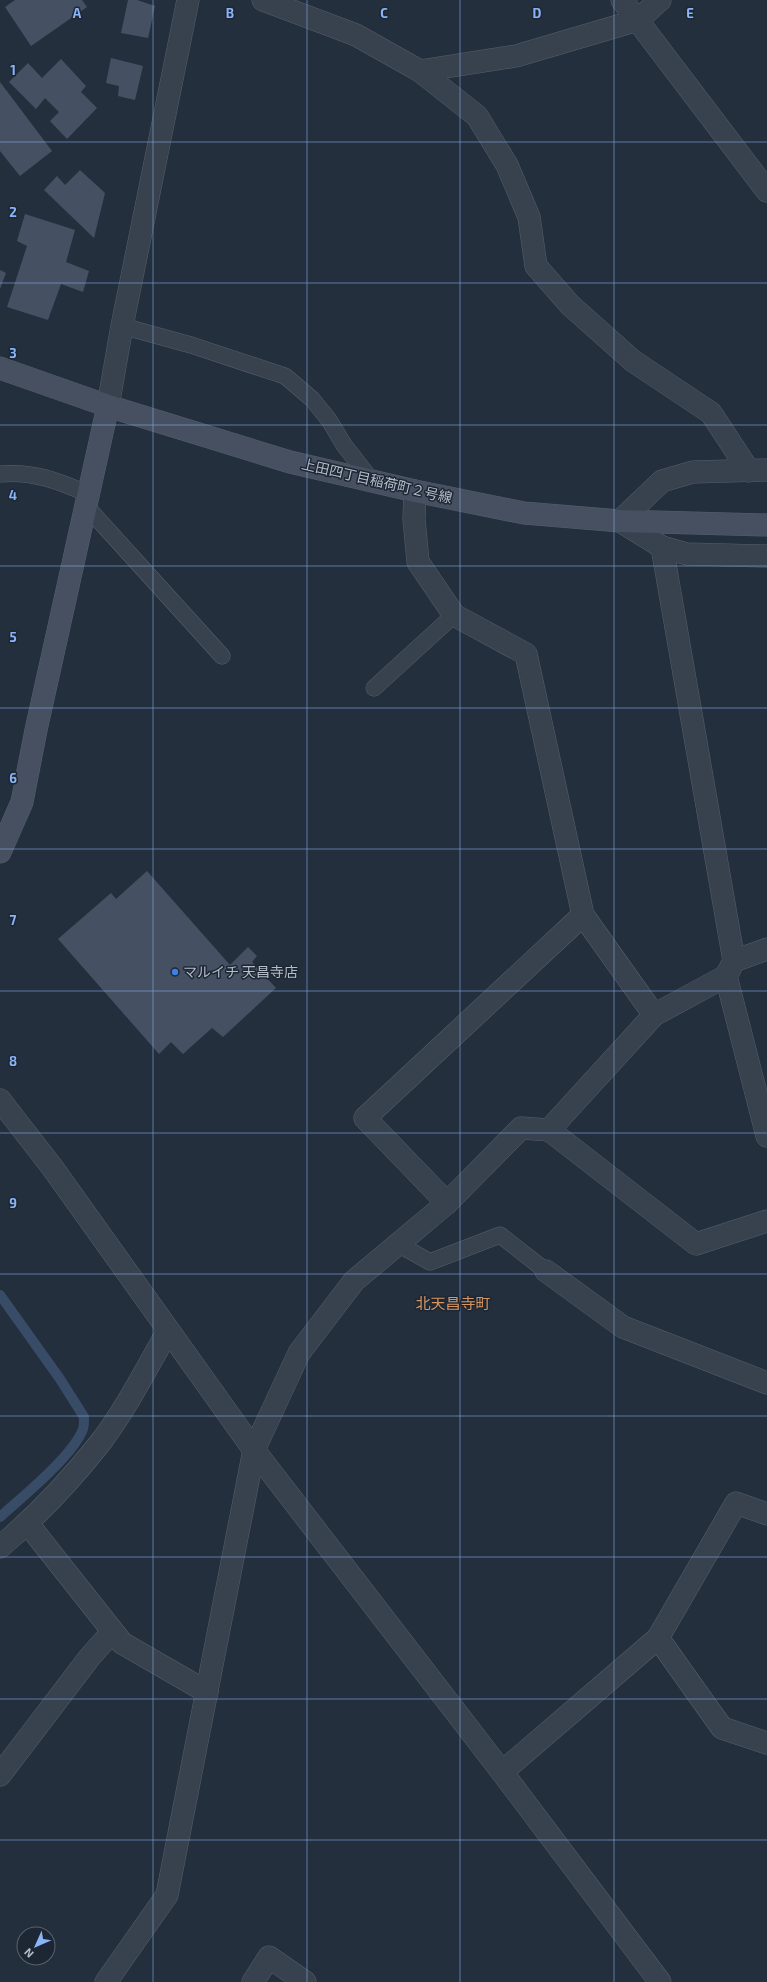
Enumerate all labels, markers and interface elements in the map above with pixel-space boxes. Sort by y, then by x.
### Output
text: A [73,5,82,21]
text: B [226,5,234,21]
text: C [380,5,388,21]
text: D [533,5,542,21]
text: E [686,5,694,21]
text: 1 [10,62,16,78]
text: 2 [9,204,17,220]
text: 3 [9,345,17,361]
street label: 上田四丁目稲荷町２号線 [300,455,454,506]
text: 4 [9,487,17,503]
text: 5 [9,629,17,645]
text: 6 [9,770,17,786]
text: 7 [10,912,17,928]
place label: マルイチ 天昌寺店 [183,963,298,980]
marker: マルイチ 天昌寺店 [170,967,180,977]
text: 8 [9,1053,17,1069]
text: 9 [9,1195,17,1211]
district label: 北天昌寺町 [415,1294,491,1312]
north arrow [16,1926,56,1966]
text: N [21,1946,36,1961]

